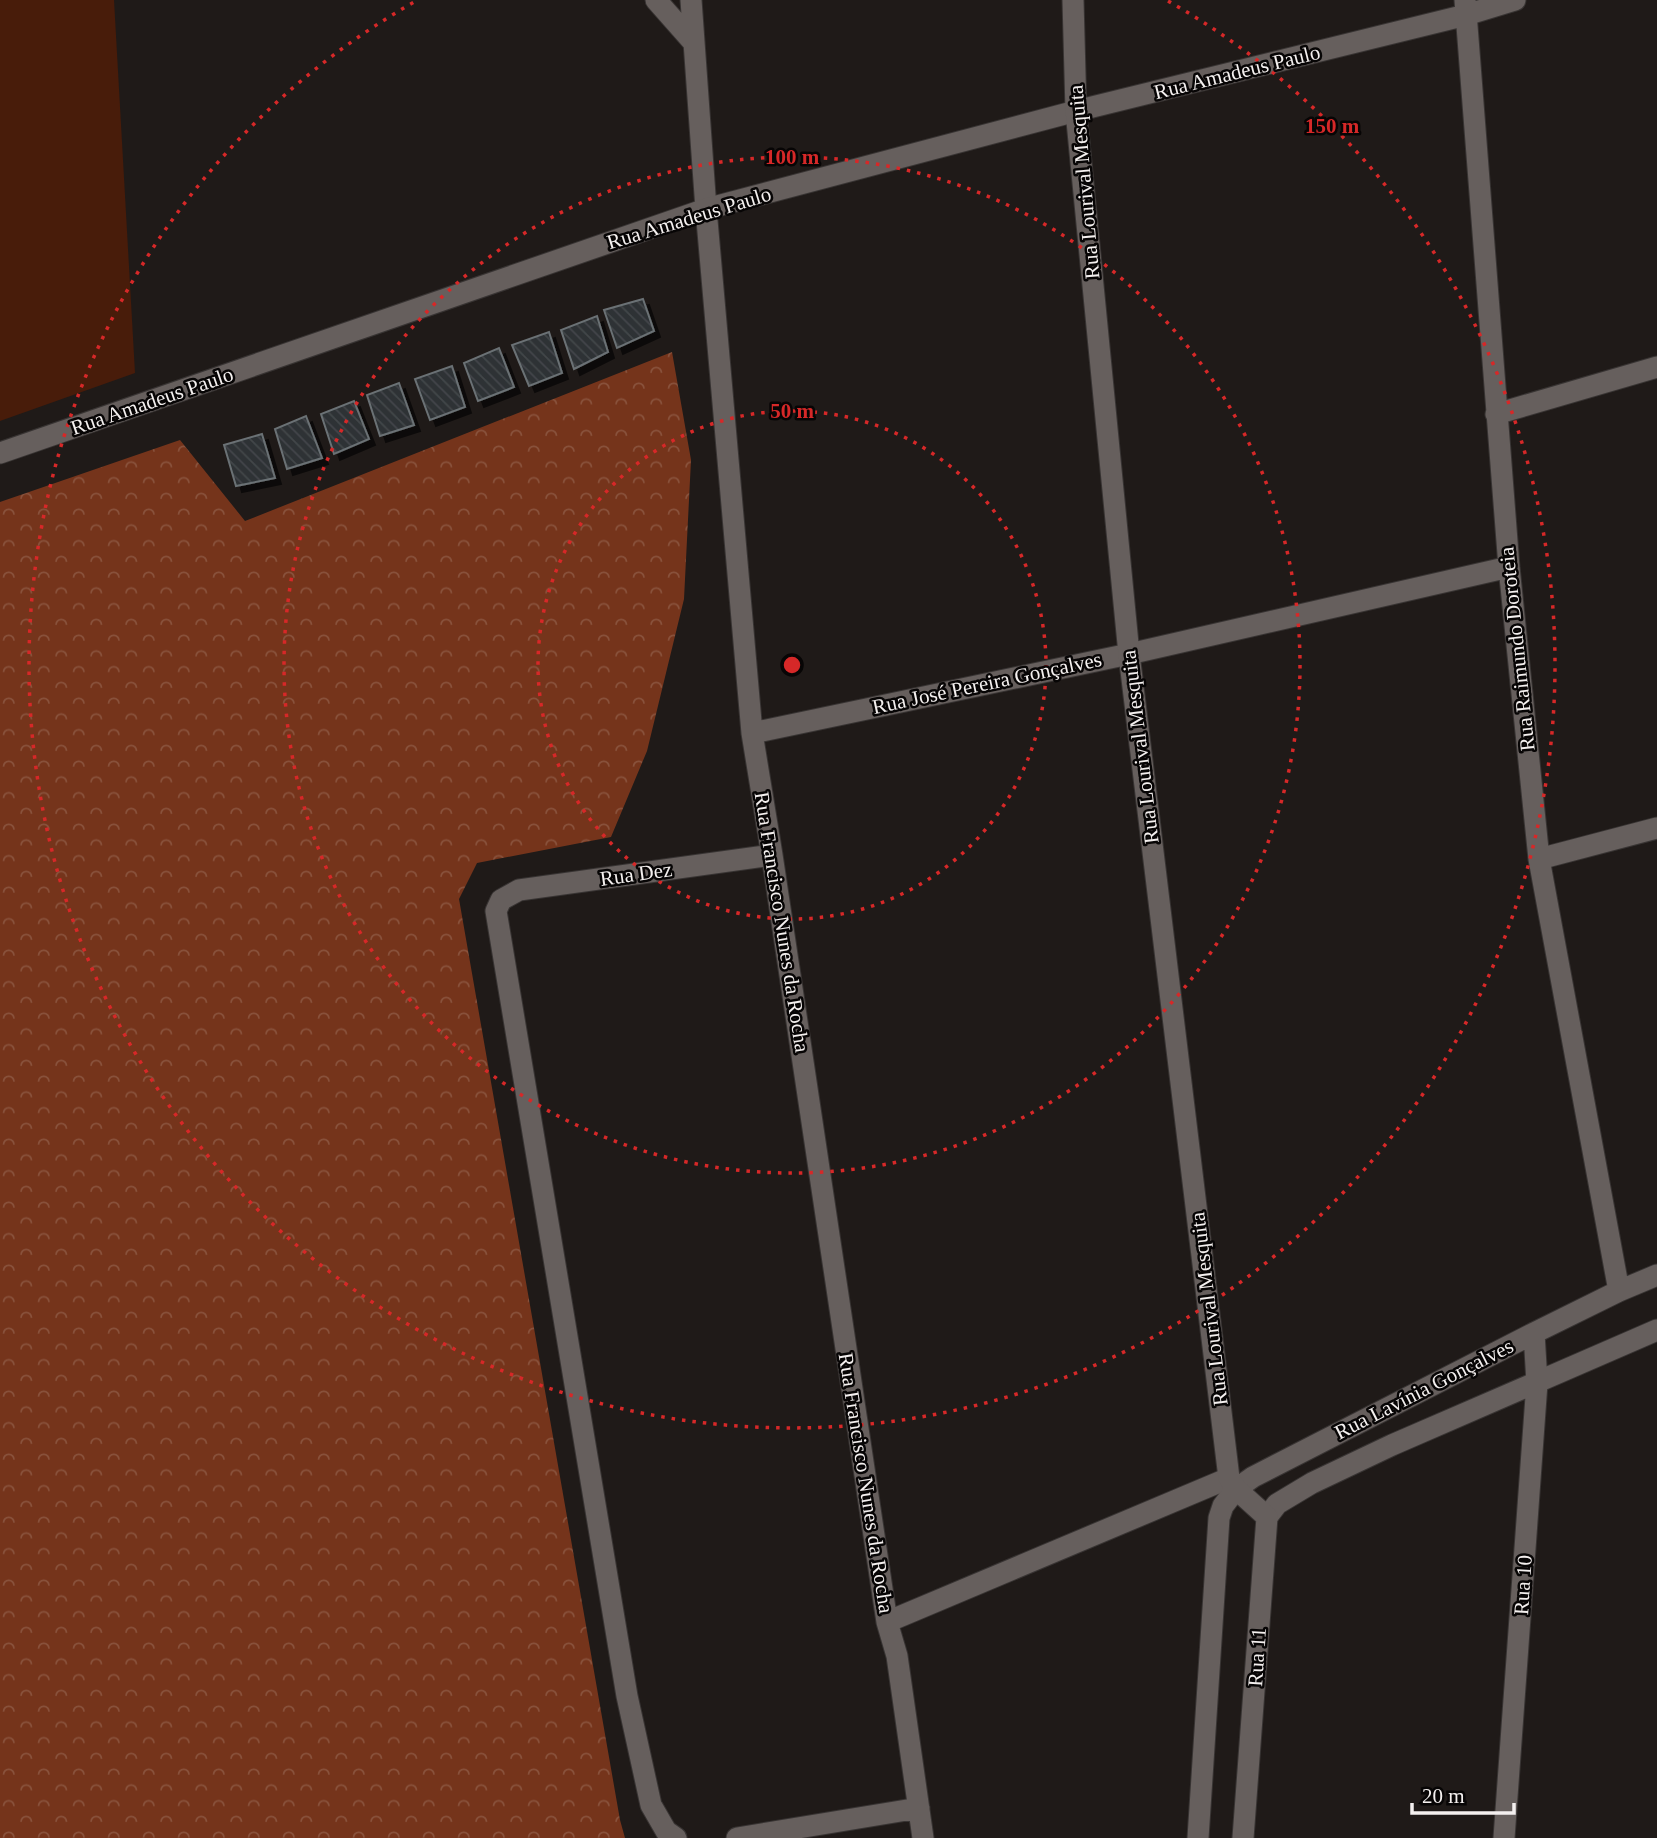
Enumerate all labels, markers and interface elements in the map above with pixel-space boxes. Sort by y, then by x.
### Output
street label: Rua Amadeus Paulo [1151,40,1323,104]
street label: Rua Lourival Mesquita [1063,83,1104,280]
text: 150 m [1305,114,1360,138]
text: 100 m [765,145,820,169]
street label: Rua Amadeus Paulo [604,182,774,254]
street label: Rua Amadeus Paulo [68,362,236,440]
text: 50 m [770,399,814,423]
street label: Rua Raimundo Doroteia [1494,545,1540,752]
street label: Rua José Pereira Gonçalves [870,647,1104,719]
street label: Rua Lourival Mesquita [1116,648,1164,845]
centre of rings [780,653,804,677]
street label: Rua Francisco Nunes da Rocha [750,790,815,1055]
street label: Rua Dez [598,857,674,891]
street label: Rua Lourival Mesquita [1185,1210,1233,1407]
street label: Rua Lavínia Gonçalves [1331,1334,1517,1444]
street label: Rua Francisco Nunes da Rocha [834,1351,899,1616]
street label: Rua 10 [1509,1554,1537,1616]
street label: Rua 11 [1243,1627,1271,1687]
scale bar [1412,1772,1514,1816]
text: 20 m [1422,1784,1465,1808]

